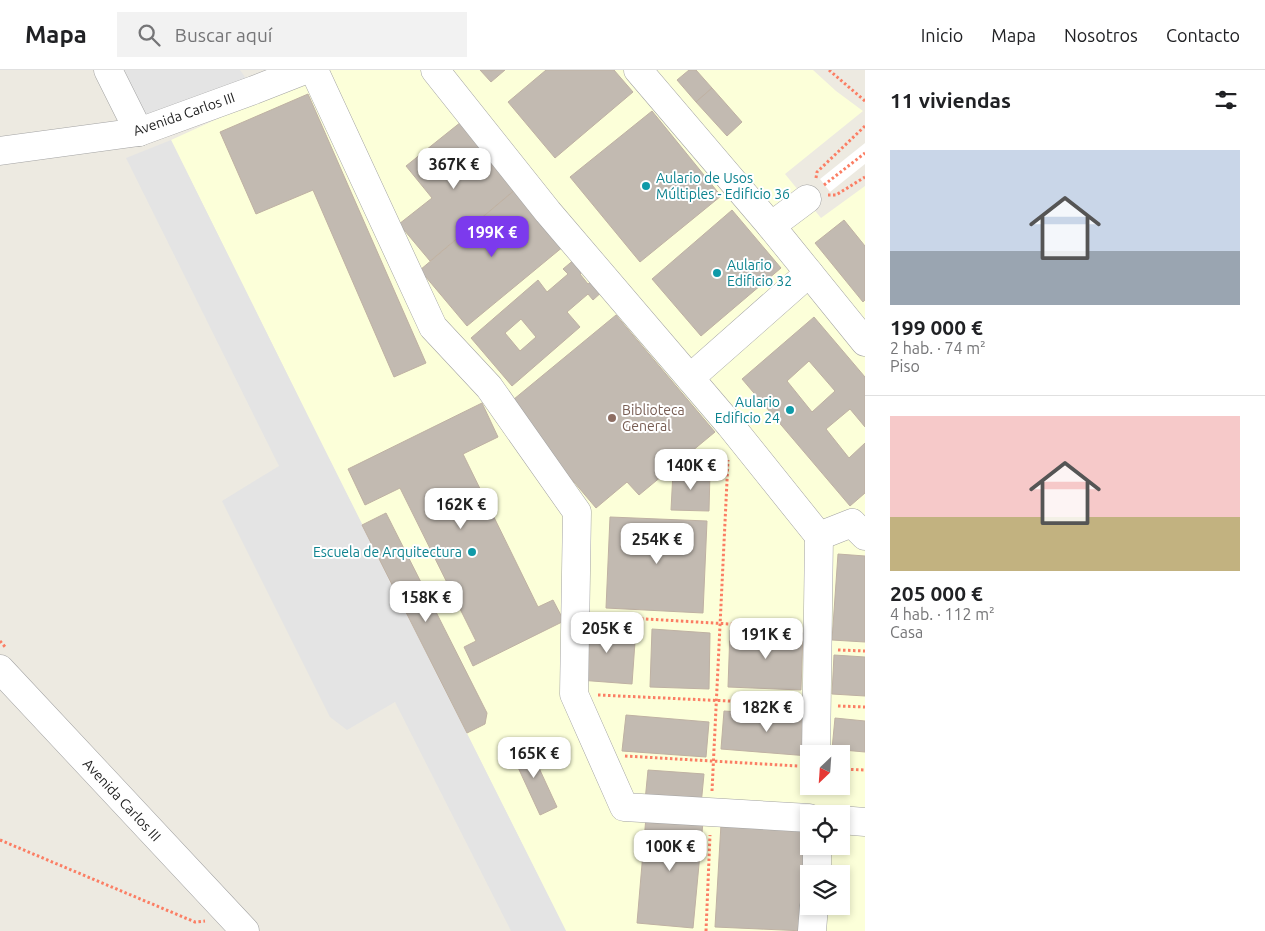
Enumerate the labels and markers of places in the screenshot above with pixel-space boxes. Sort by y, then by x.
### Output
pin: 367K € [413,148,495,190]
place label: Aulario de Usos Múltiples - Edificio 36 [656,170,790,202]
marker: Aulario de Usos Múltiples - Edificio 36 [640,180,652,192]
pin: 199K € [451,216,533,258]
place label: Aulario Edificio 32 [727,257,792,289]
marker: Aulario Edificio 32 [711,267,723,279]
place label: Aulario Edificio 24 [715,394,780,426]
place label: Biblioteca General [622,402,685,434]
marker: Aulario Edificio 24 [784,404,796,416]
marker: Biblioteca General [606,412,618,424]
pin: 140K € [650,448,732,491]
pin: 162K € [420,488,502,530]
pin: 254K € [616,522,698,565]
place label: Escuela de Arquitectura [313,544,462,560]
marker: Escuela de Arquitectura [466,546,478,558]
pin: 158K € [385,580,467,623]
pin: 205K € [566,612,648,654]
pin: 191K € [725,618,807,660]
pin: 182K € [726,690,808,733]
pin: 165K € [493,736,575,779]
pin: 100K € [629,830,711,872]

